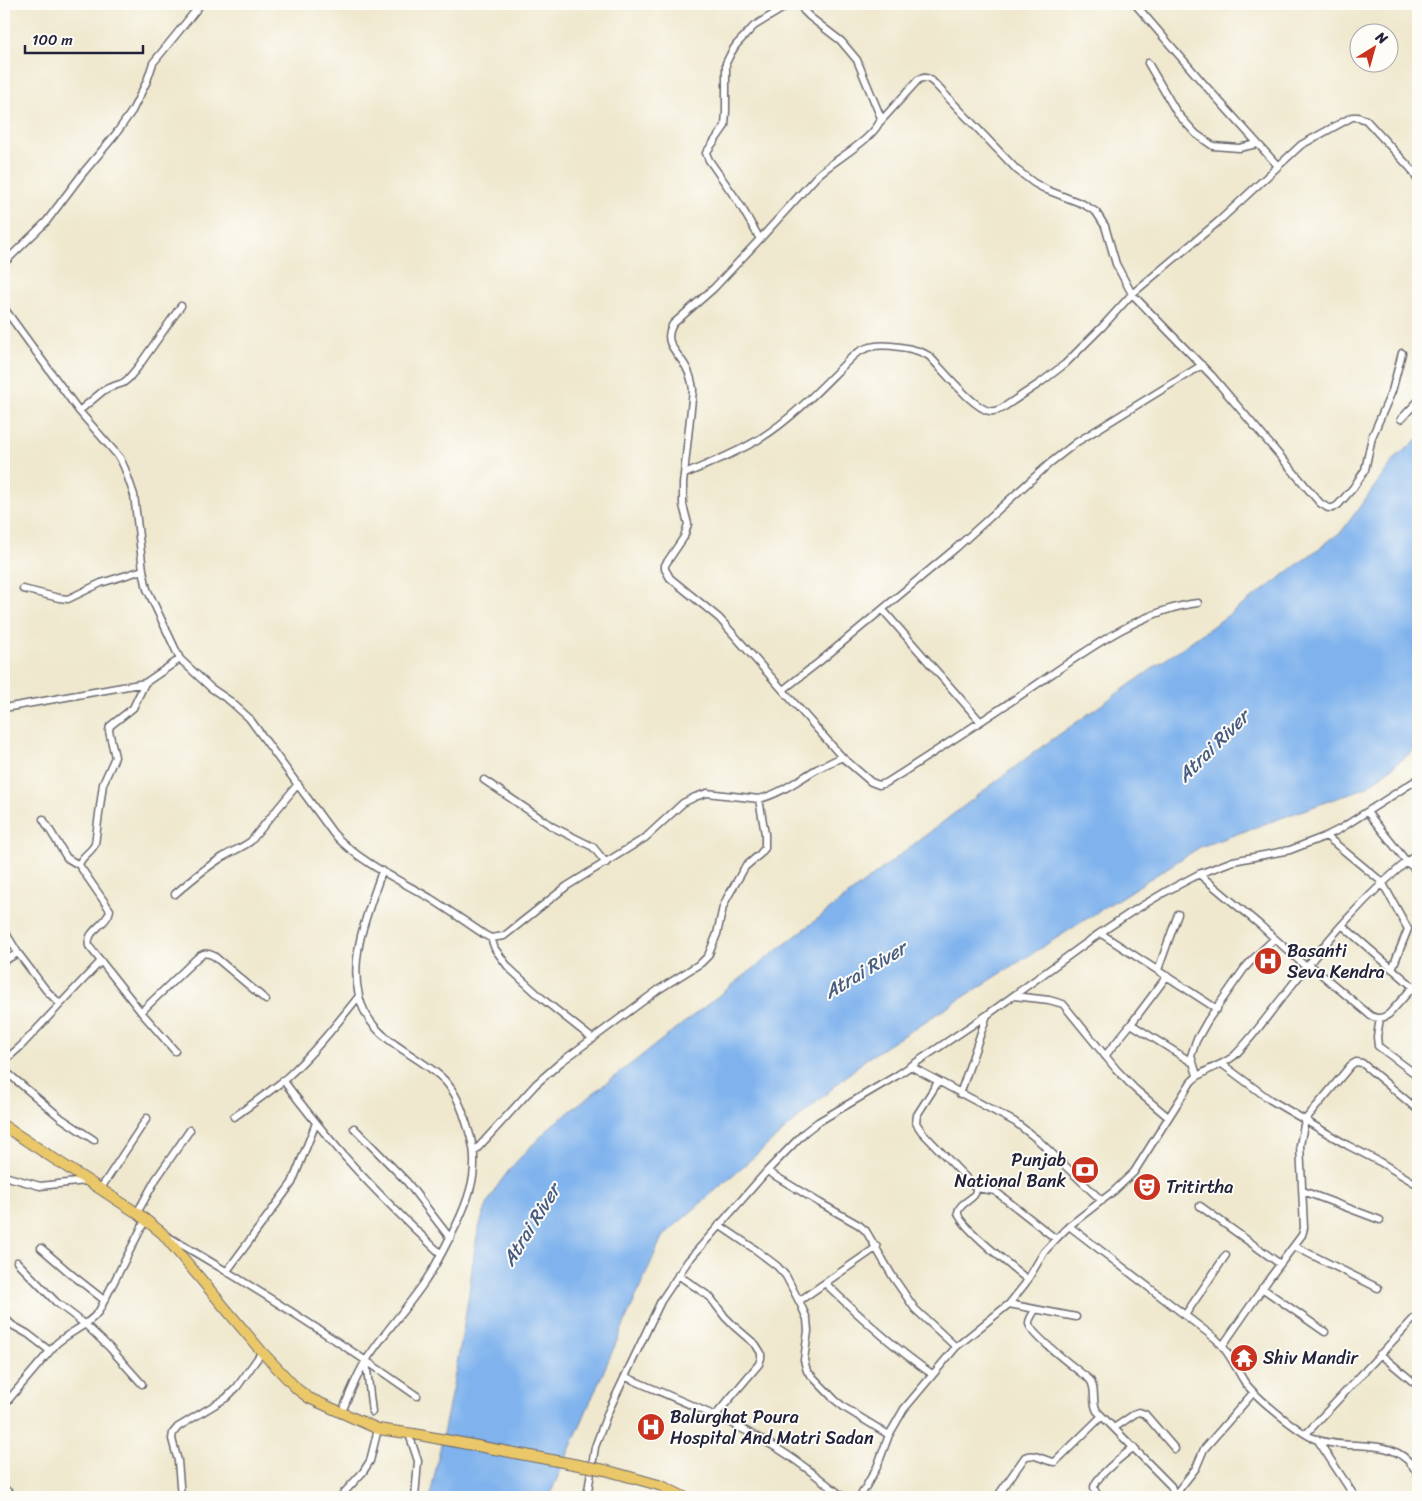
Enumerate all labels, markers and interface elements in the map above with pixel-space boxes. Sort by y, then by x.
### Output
scale bar [25,22,142,54]
north arrow [1350,22,1400,72]
text: N [1369,25,1393,51]
text: 100 m [32,27,73,53]
water label: Atrai River [1168,700,1259,791]
water label: Atrai River [816,931,915,1008]
place label: Basanti Seva Kendra [1287,935,1385,988]
hospital icon: Basanti Seva Kendra [1253,946,1283,976]
place label: Punjab National Bank [955,1144,1066,1197]
bank icon: Punjab National Bank [1070,1155,1100,1185]
place label: Tritirtha [1166,1171,1233,1203]
theatre icon: Tritirtha [1132,1172,1162,1202]
water label: Atrai River [492,1175,571,1273]
place label: Shiv Mandir [1263,1342,1359,1374]
temple icon: Shiv Mandir [1229,1343,1259,1373]
place label: Balurghat Poura Hospital And Matri Sadan [670,1401,874,1454]
hospital icon: Balurghat Poura Hospital And Matri Sadan [636,1412,666,1442]

